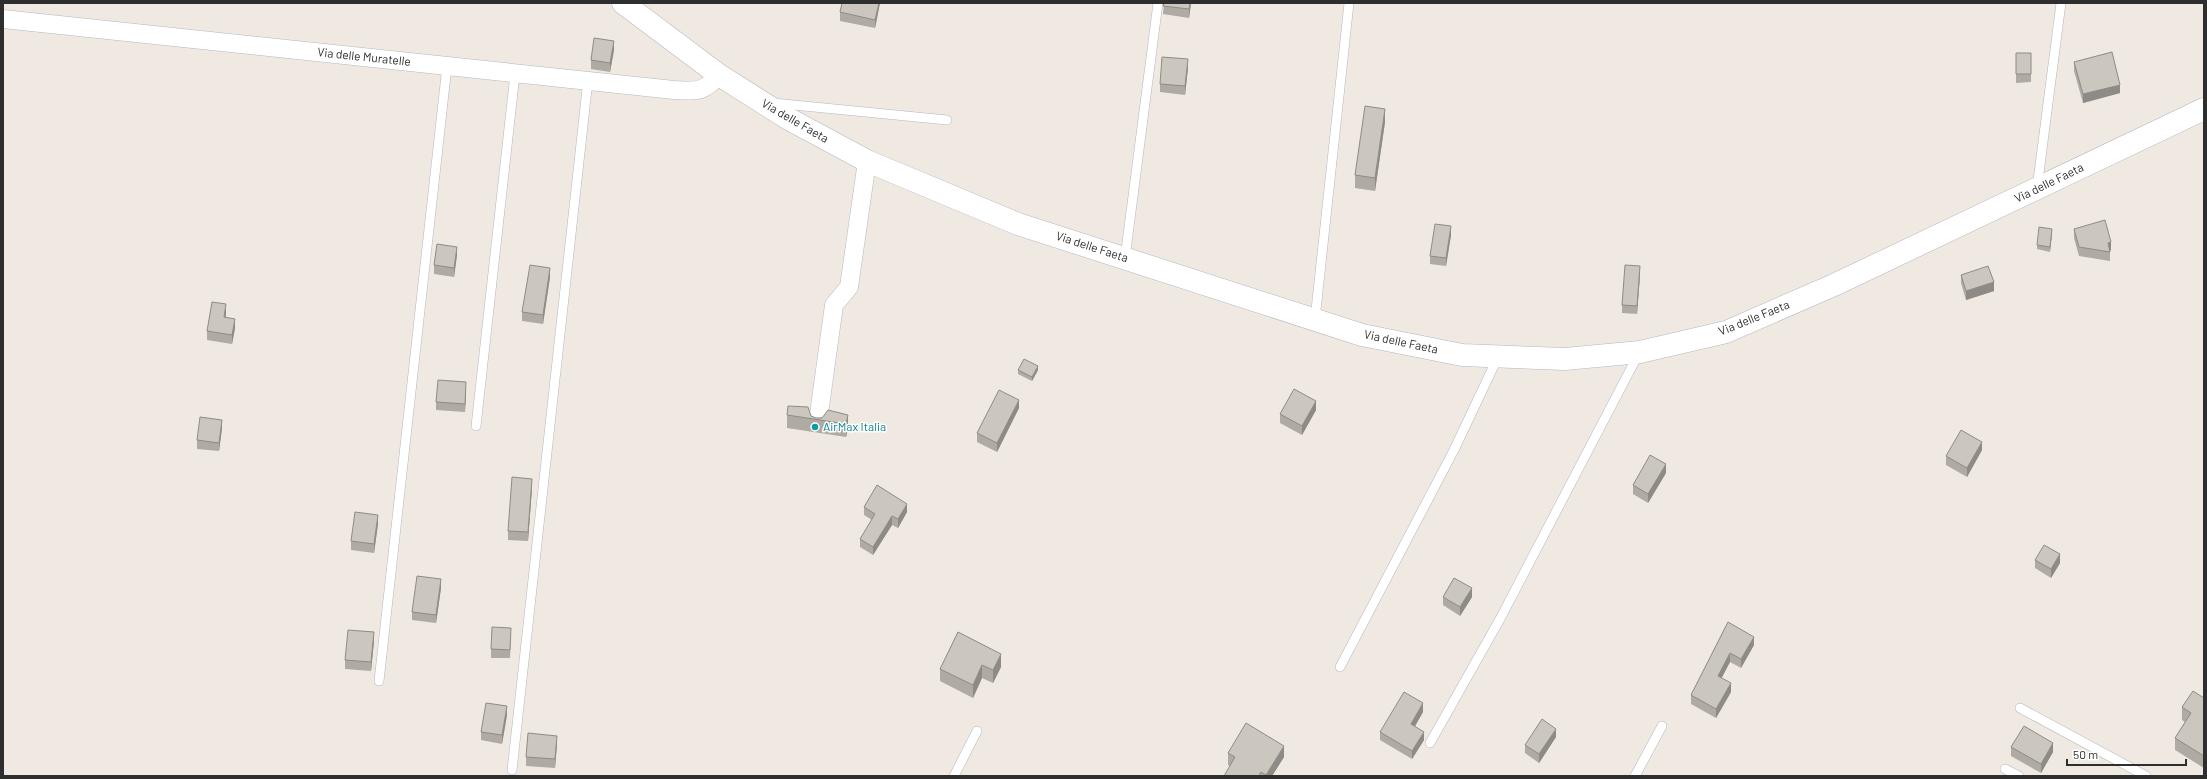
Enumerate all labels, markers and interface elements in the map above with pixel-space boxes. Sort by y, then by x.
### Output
street label: Via delle Muratelle [317,44,412,68]
street label: Via delle Faeta [759,95,832,145]
street label: Via delle Faeta [2012,159,2085,205]
street label: Via delle Faeta [1054,228,1130,264]
street label: Via delle Faeta [1716,296,1791,338]
street label: Via delle Faeta [1363,326,1439,356]
place label: AirMax Italia [823,419,886,433]
marker: AirMax Italia [810,422,820,432]
scale bar [2067,741,2186,767]
text: 50 m [2073,747,2098,761]

